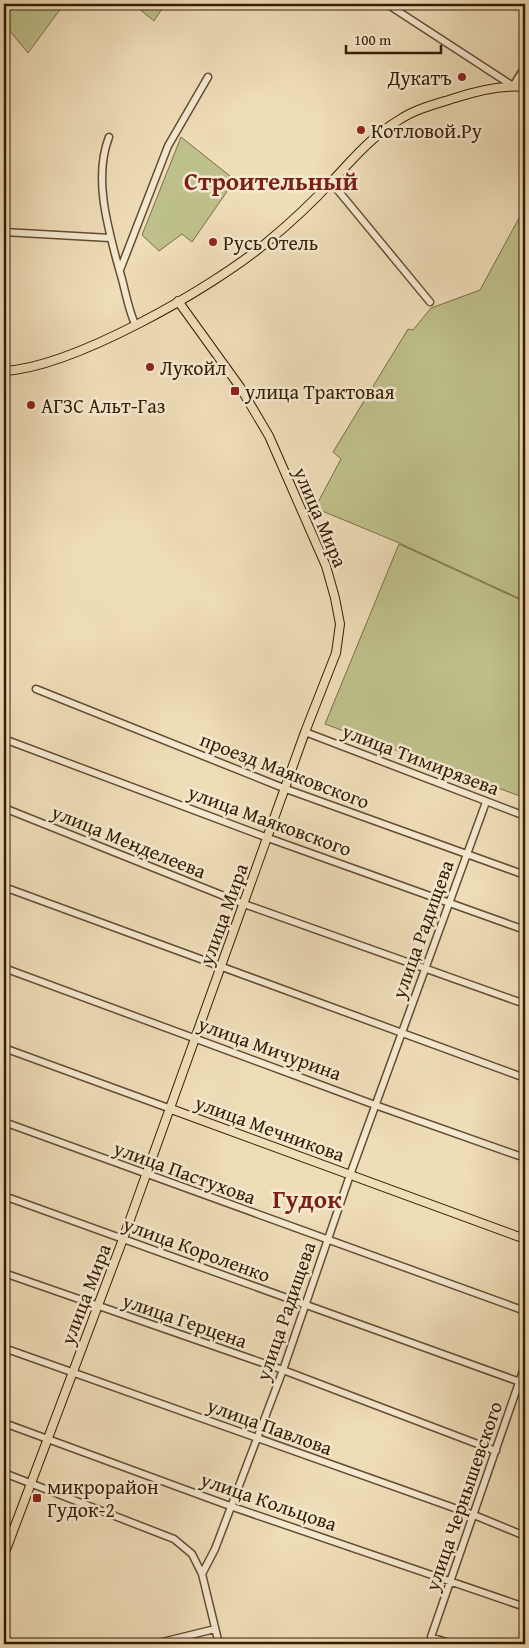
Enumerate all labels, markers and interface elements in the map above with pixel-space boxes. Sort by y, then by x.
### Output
scale bar [346,22,442,54]
text: 100 m [354,29,392,50]
place label: Дукатъ [387,63,452,92]
marker: Дукатъ [456,71,468,83]
place label: Котловой.Ру [371,116,482,145]
marker: Котловой.Ру [355,124,367,136]
district label: Строительный [184,163,358,199]
place label: Русь Отель [223,228,318,257]
marker: Русь Отель [207,236,219,248]
place label: Лукойл [160,353,226,382]
marker: Лукойл [144,361,156,373]
place label: улица Трактовая [244,377,395,406]
marker: улица Трактовая [229,385,241,397]
place label: АГЗС Альт-Газ [41,391,165,420]
marker: АГЗС Альт-Газ [25,399,37,411]
street label: улица Мира [286,461,355,572]
street label: улица Тимирязева [337,715,504,802]
street label: проезд Маяковского [196,724,374,816]
street label: улица Маяковского [183,777,356,863]
street label: улица Менделеева [46,796,211,885]
street label: улица Радищева [383,855,461,1003]
street label: улица Мира [191,859,255,970]
street label: улица Мичурина [193,1008,346,1088]
street label: улица Мечникова [190,1087,349,1169]
street label: улица Пастухова [109,1133,260,1211]
district label: Гудок [272,1181,342,1217]
street label: улица Короленко [118,1209,275,1289]
street label: улица Радищева [247,1237,323,1385]
street label: улица Мира [52,1239,118,1350]
street label: улица Герцена [118,1285,252,1355]
street label: улица Павлова [203,1390,337,1462]
street label: улица Чернышевского [417,1397,509,1596]
street label: улица Кольцова [196,1464,341,1538]
place label: микрорайон Гудок-2 [47,1472,159,1524]
marker: микрорайон Гудок-2 [31,1492,43,1504]

